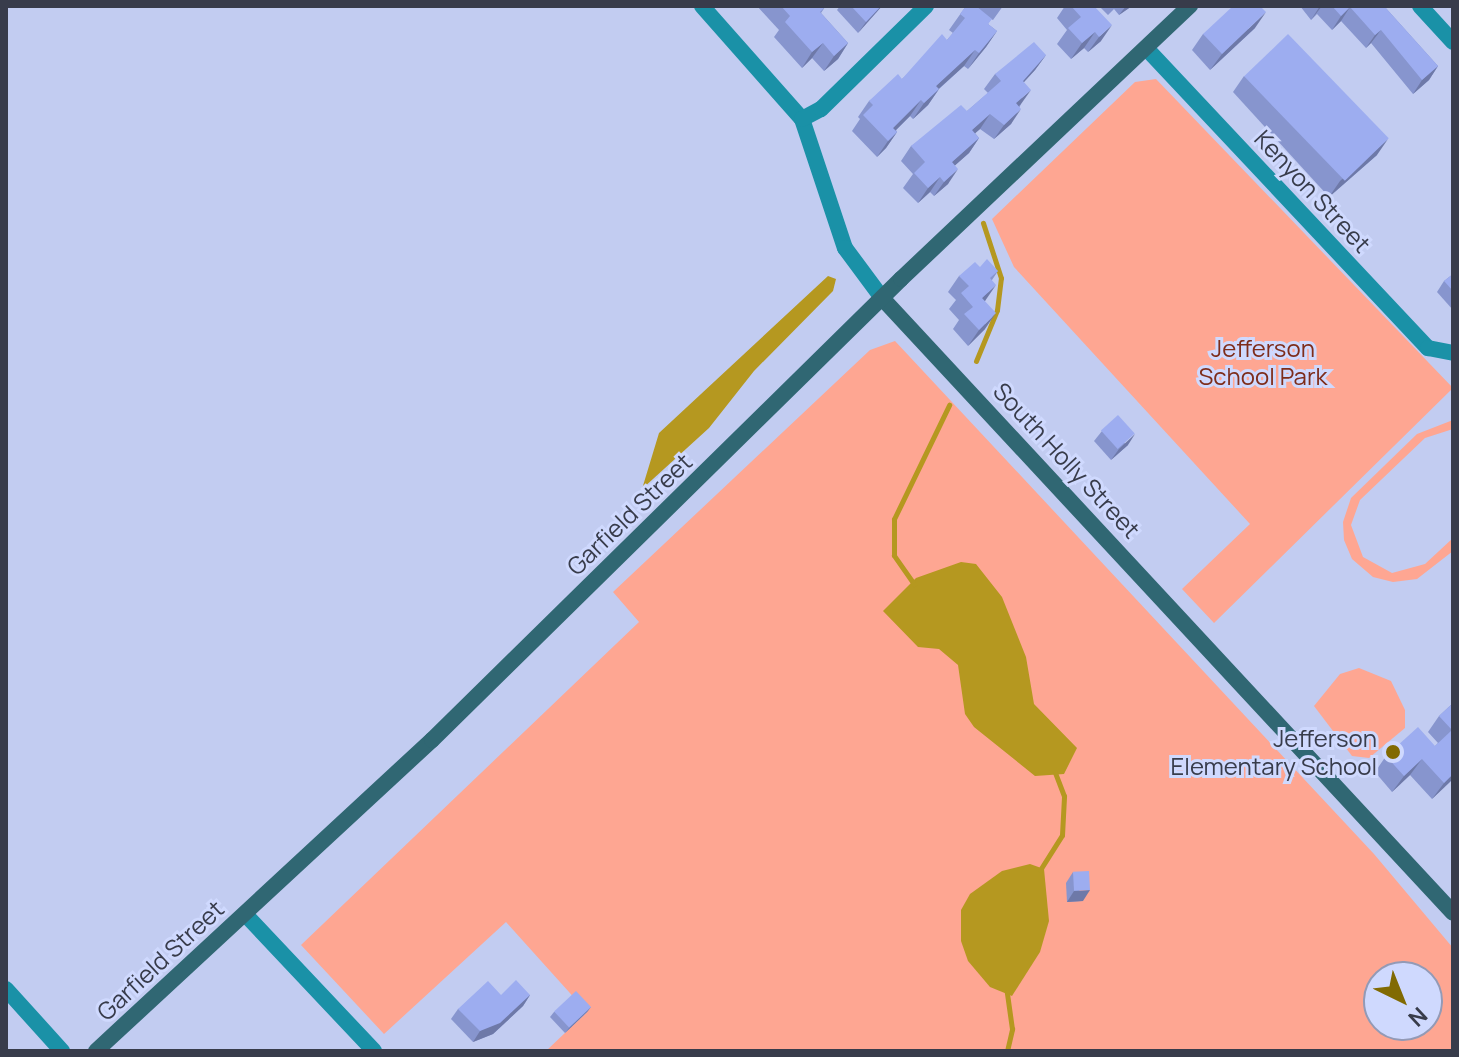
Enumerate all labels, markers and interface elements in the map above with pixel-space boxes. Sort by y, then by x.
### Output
street label: Kenyon Street [1249,124,1377,258]
park label: Jefferson School Park [1199,334,1327,390]
street label: South Holly Street [988,376,1146,544]
street label: Garfield Street [561,447,697,581]
place label: Jefferson Elementary School [1171,724,1377,780]
marker: Jefferson Elementary School [1384,743,1402,761]
street label: Garfield Street [91,894,229,1026]
north arrow [1363,961,1443,1041]
text: N [1402,1001,1434,1033]

